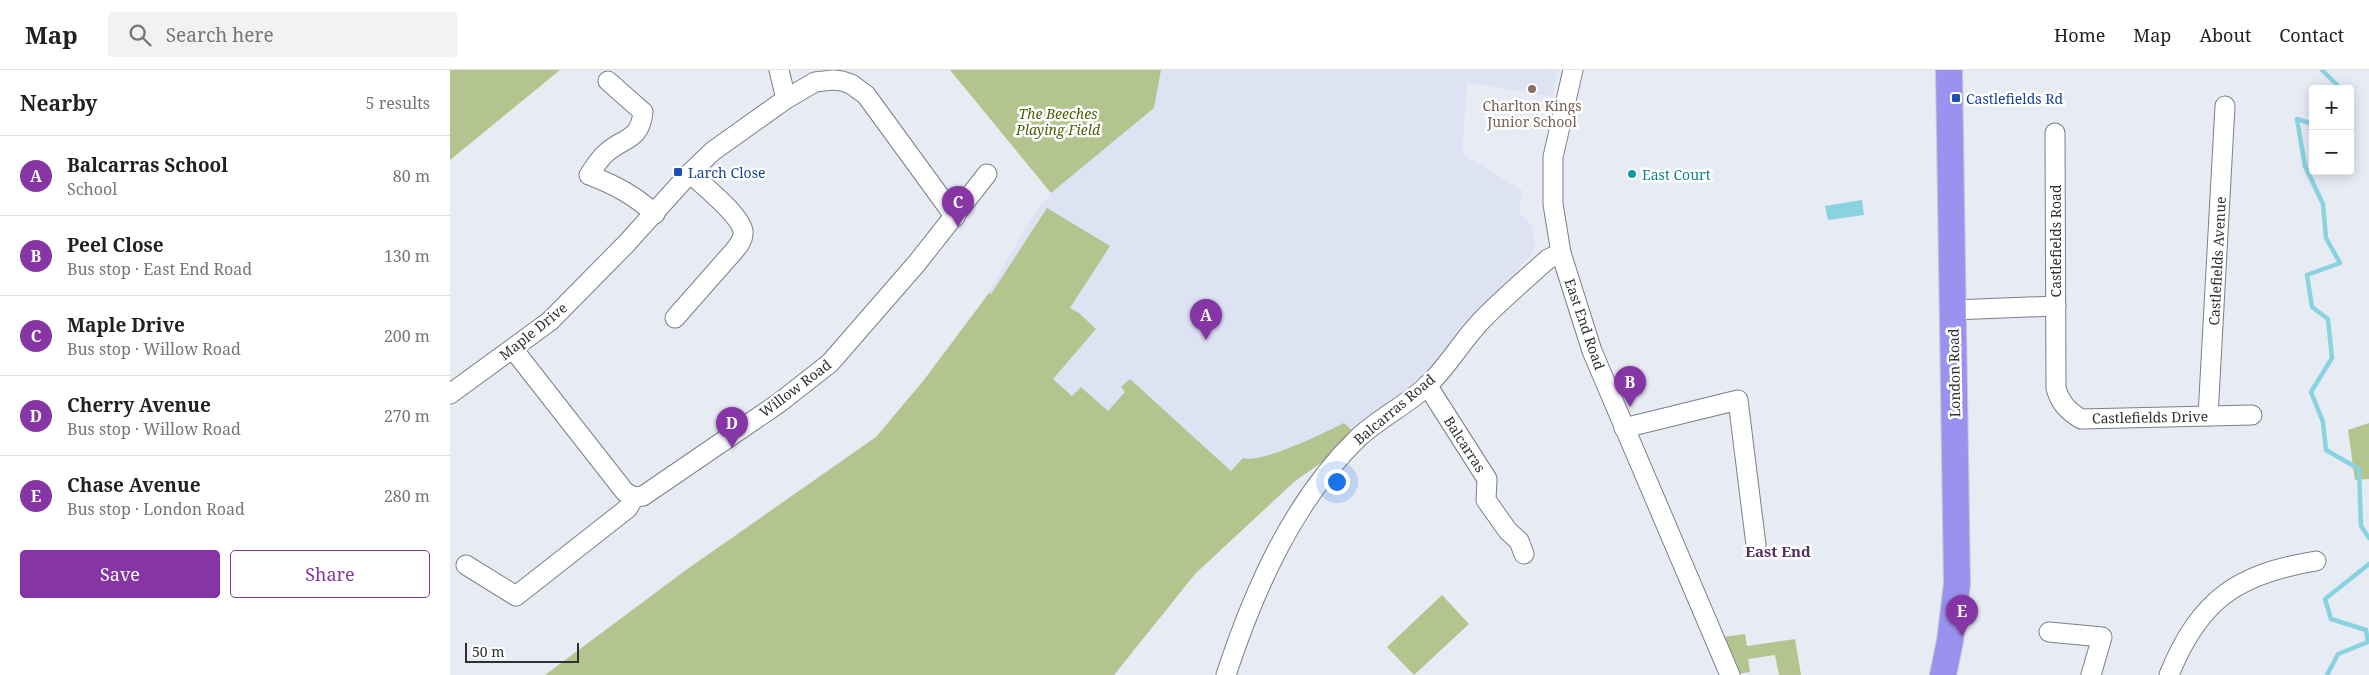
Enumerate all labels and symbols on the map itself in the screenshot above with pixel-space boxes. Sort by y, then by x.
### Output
marker: Charlton Kings Junior School [1526,83,1538,95]
place label: Castlefields Rd [1966,89,2063,108]
marker: Castlefields Rd [1950,92,1962,104]
place label: Charlton Kings Junior School [1482,96,1582,131]
park label: The Beeches Playing Field [1015,104,1101,139]
place label: Larch Close [688,163,765,182]
place label: East Court [1642,165,1711,184]
marker: Larch Close [672,166,684,178]
marker: East Court [1626,168,1638,180]
street label: Castlefields Road [2046,184,2065,297]
pin: C [942,186,974,227]
street label: Castlefields Avenue [2204,196,2230,326]
street label: East End Road [1561,276,1610,372]
street label: Maple Drive [495,298,571,364]
pin: A [1190,299,1222,340]
street label: London Road [1944,328,1964,418]
street label: Willow Road [755,354,835,421]
pin: B [1614,366,1646,407]
street label: Balcarras Road [1349,369,1439,449]
street label: Castlefields Drive [2092,406,2208,428]
pin: D [716,407,748,448]
street label: Balcarras [1440,412,1490,476]
your location [1324,469,1350,495]
district label: East End [1745,541,1811,561]
pin: E [1946,595,1978,636]
scale bar [465,640,579,663]

